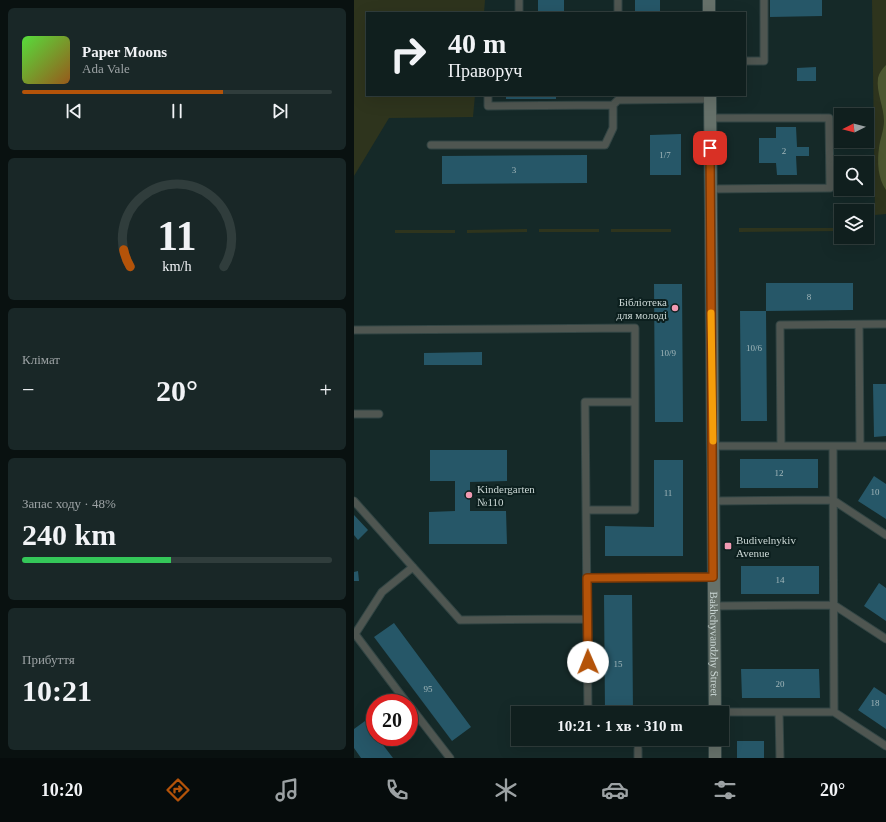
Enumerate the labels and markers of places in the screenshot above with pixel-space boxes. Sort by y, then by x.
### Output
pin [693,131,727,165]
place label: Бібліотека для молоді [616,296,667,321]
marker: Бібліотека для молоді [670,303,680,313]
place label: Kindergarten №110 [477,483,535,508]
marker: Kindergarten №110 [464,490,474,500]
place label: Budivelnykiv Avenue [736,534,796,559]
marker: Budivelnykiv Avenue [723,541,733,551]

